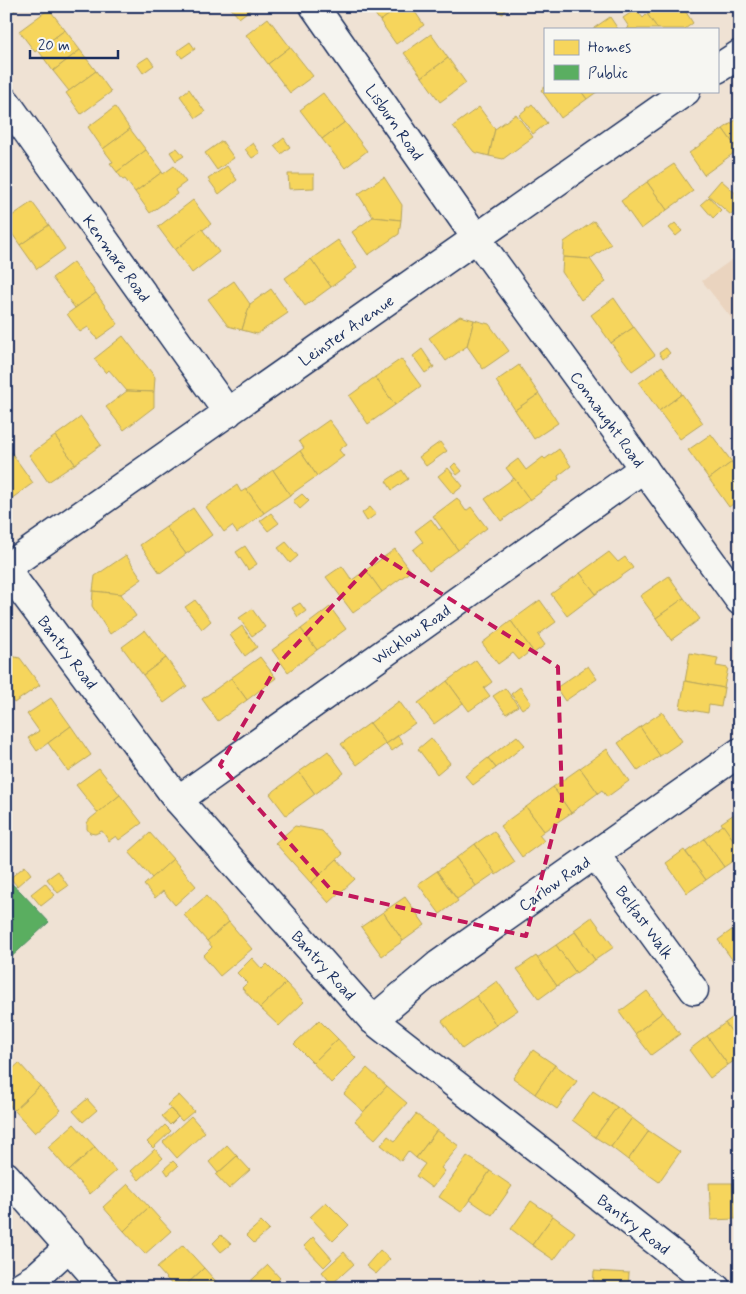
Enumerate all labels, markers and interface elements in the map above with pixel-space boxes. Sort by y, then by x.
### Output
scale bar [30,28,118,60]
legend [544,28,718,92]
text: 20 m [38,36,70,56]
text: Homes [588,38,631,58]
text: Public [588,64,628,84]
street label: Lisburn Road [360,81,428,165]
street label: Kenmare Road [77,211,155,307]
street label: Leinster Avenue [295,291,398,372]
street label: Connaught Road [565,368,649,472]
street label: Wicklow Road [368,600,455,670]
street label: Bantry Road [32,612,101,694]
street label: Carlow Road [515,852,595,917]
street label: Belfast Walk [610,882,678,964]
street label: Bantry Road [286,927,360,1005]
street label: Bantry Road [592,1190,674,1260]

